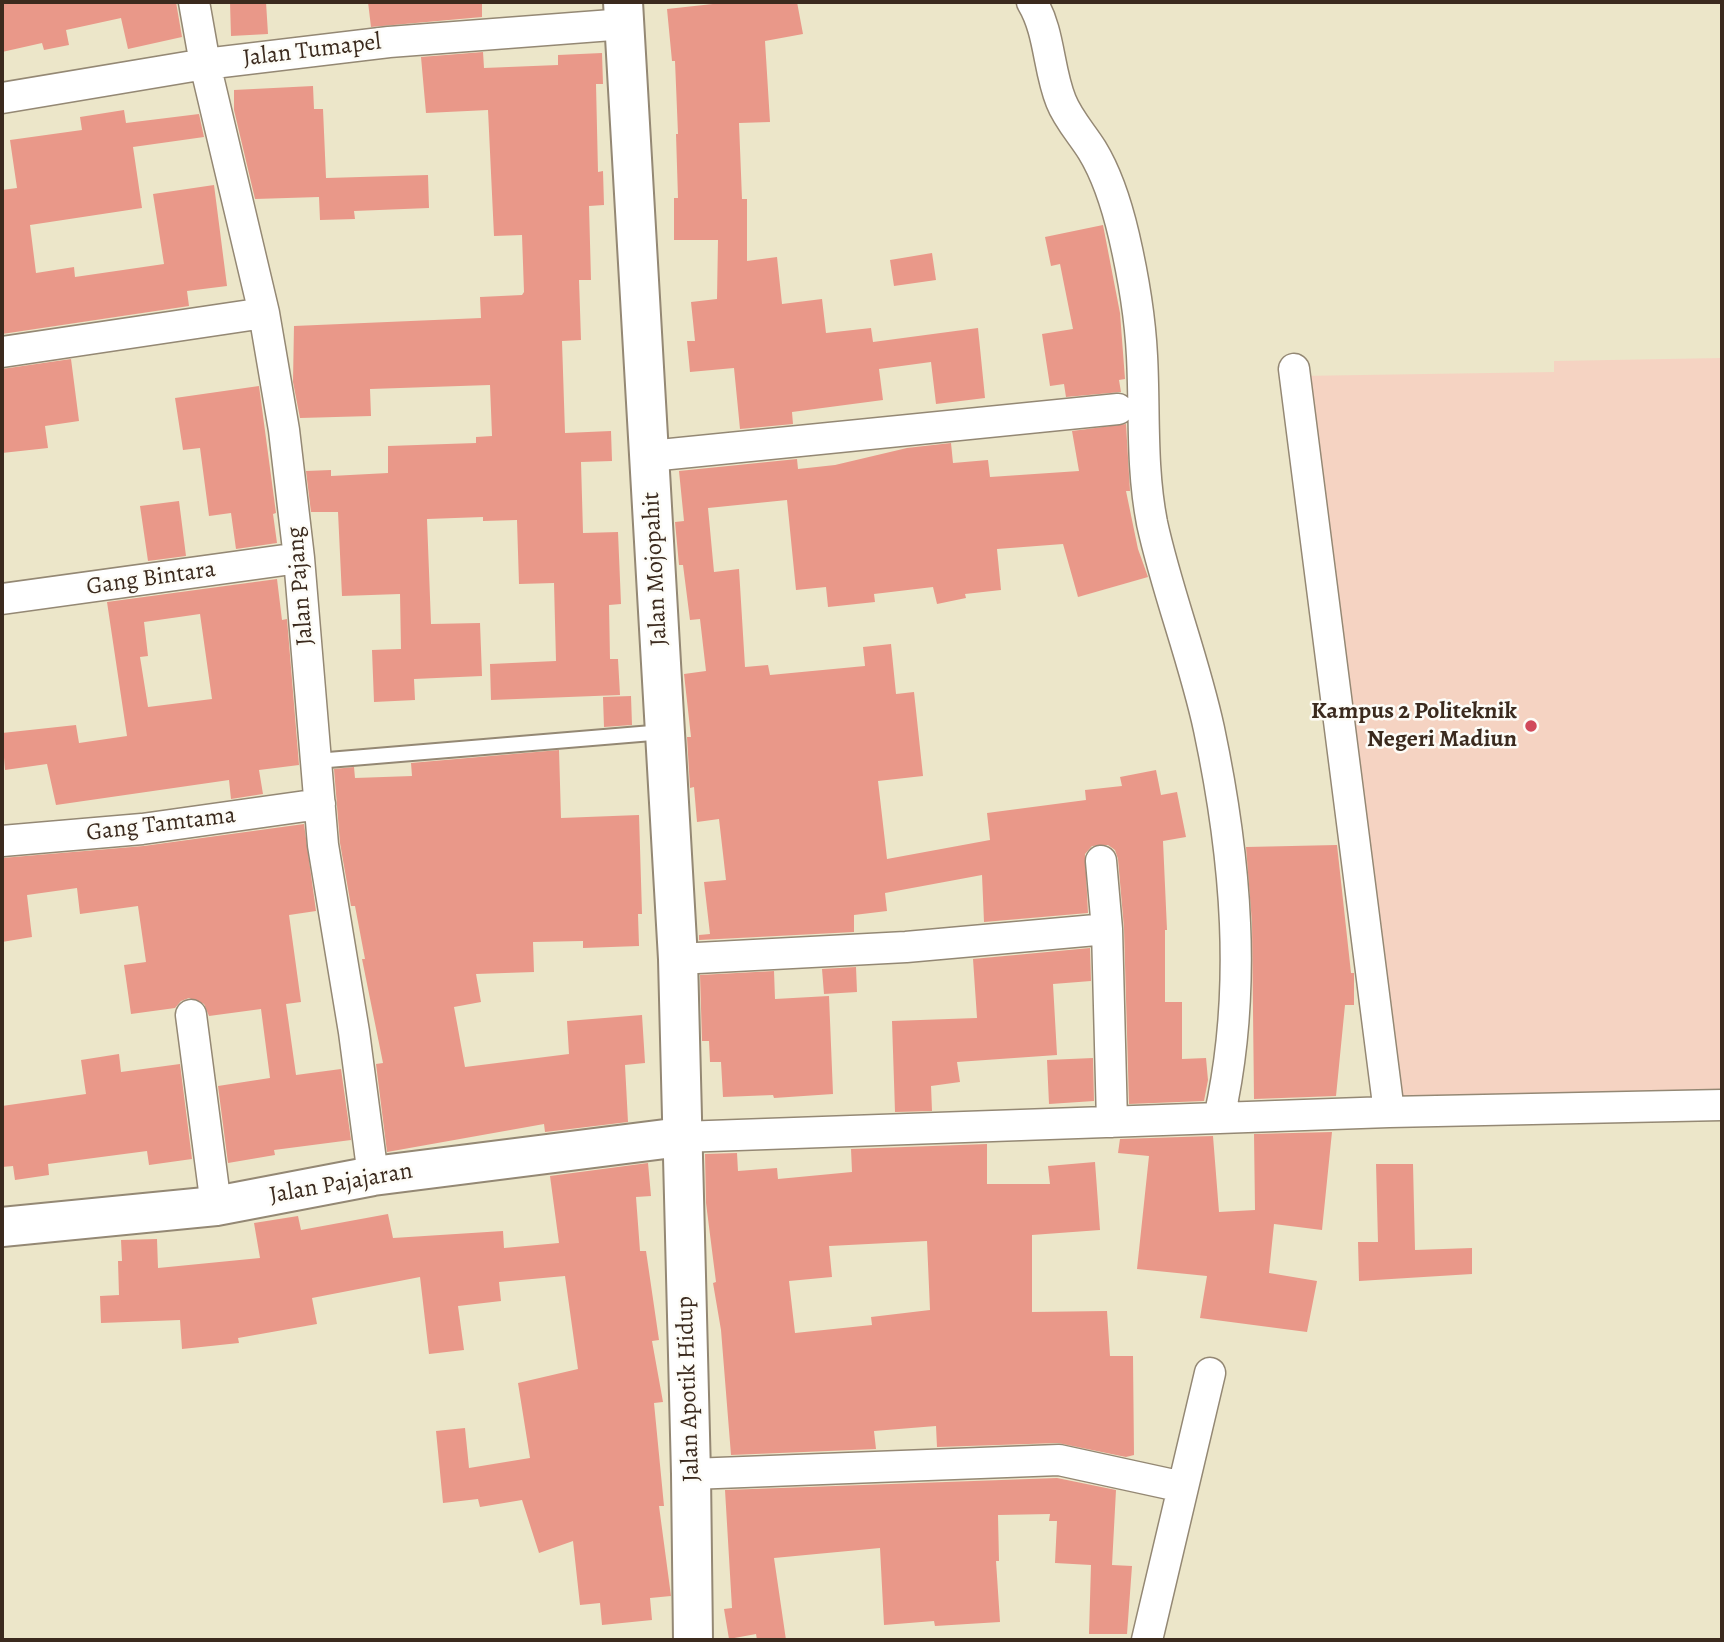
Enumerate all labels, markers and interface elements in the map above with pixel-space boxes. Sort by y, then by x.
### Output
street label: Jalan Tumapel [241,28,383,74]
street label: Jalan Mojopahit [638,491,674,647]
street label: Jalan Pajang [281,525,321,647]
street label: Gang Bintara [85,556,217,602]
place label: Kampus 2 Politeknik Negeri Madiun [1311,698,1517,754]
marker: Kampus 2 Politeknik Negeri Madiun [1523,718,1539,734]
street label: Gang Tamtama [85,802,237,848]
street label: Jalan Pajajaran [267,1157,415,1211]
street label: Jalan Apotik Hidup [671,1296,707,1482]

